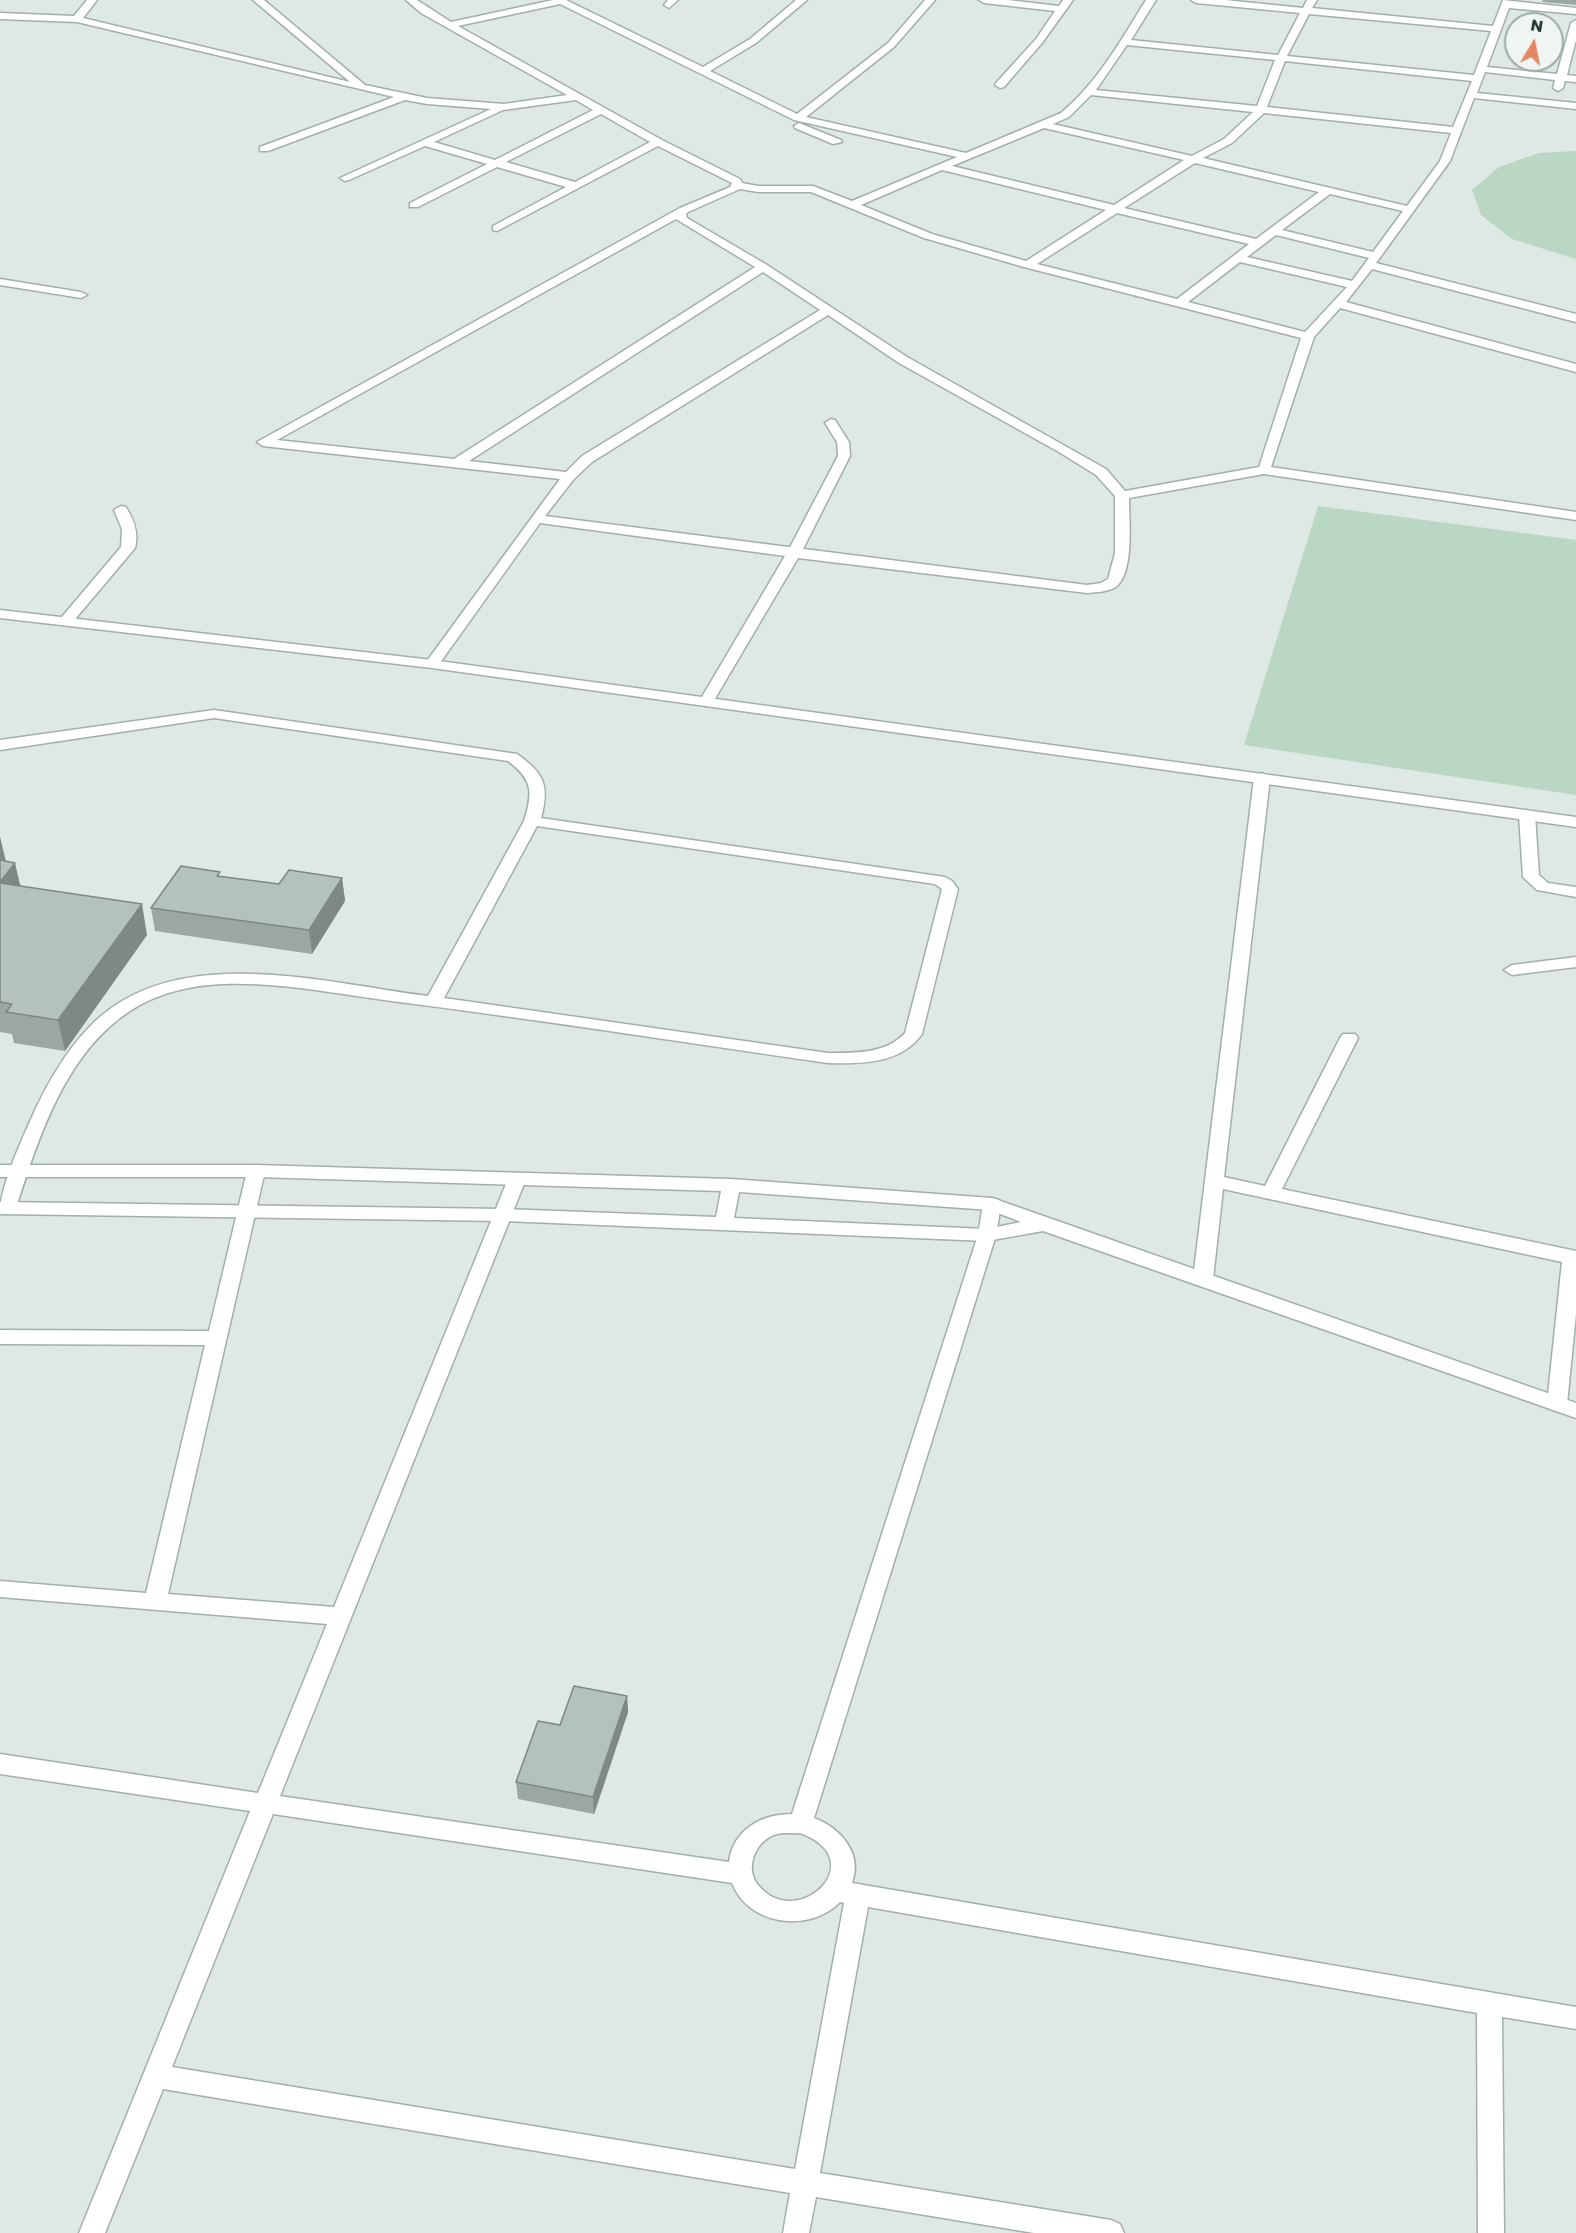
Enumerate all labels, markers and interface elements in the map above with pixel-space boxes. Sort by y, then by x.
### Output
north arrow [1504,12,1564,72]
text: N [1529,13,1545,38]

